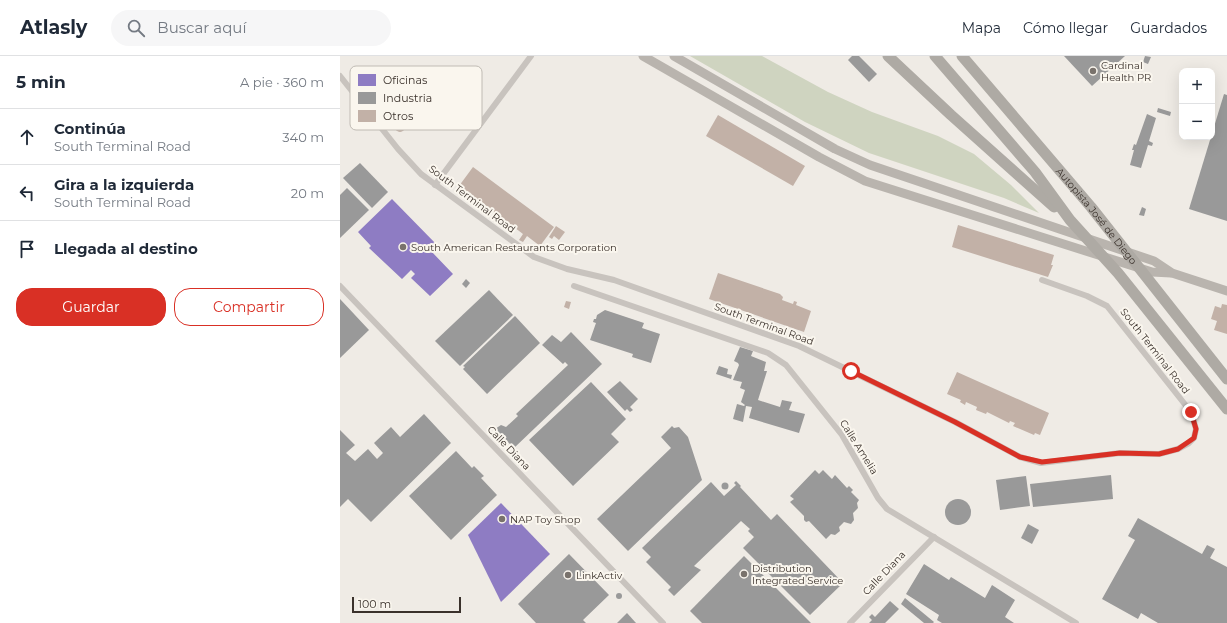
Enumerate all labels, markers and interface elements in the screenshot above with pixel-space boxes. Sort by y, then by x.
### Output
search box [111,10,391,46]
text: Atlasly [20,16,87,39]
icon: search [125,17,147,39]
text: Buscar aquí [157,18,246,37]
text: Mapa [962,19,1001,37]
text: Cómo llegar [1023,19,1108,37]
text: Guardados [1130,19,1207,37]
place label: Cardinal Health PR [1101,59,1151,84]
legend [350,66,482,130]
marker: Cardinal Health PR [1088,66,1098,76]
map controls [1179,68,1215,140]
button: + [1179,68,1215,104]
text: 5 min [16,72,66,92]
text: Oficinas [383,73,428,87]
text: A pie · 360 m [240,74,324,90]
text: Industria [383,91,432,105]
button: − [1179,104,1215,140]
text: Otros [383,109,414,123]
text: Continúa [54,119,126,138]
icon: ahead [16,126,38,148]
text: 340 m [282,129,324,145]
text: South Terminal Road [54,138,191,154]
street label: South Terminal Road [426,162,518,236]
street label: Autopista José de Diego [1053,165,1140,267]
text: Gira a la izquierda [54,175,194,194]
icon: left [16,182,38,204]
text: 20 m [291,185,324,201]
text: South Terminal Road [54,194,191,210]
icon: arrive [16,238,38,260]
text: Llegada al destino [54,239,198,258]
place label: South American Restaurants Corporation [411,241,617,254]
marker: South American Restaurants Corporation [398,242,408,252]
button: Guardar [16,288,166,326]
button: Compartir [174,288,324,326]
street label: South Terminal Road [712,300,816,348]
street label: South Terminal Road [1118,306,1192,396]
route start [842,362,860,380]
route end [1182,403,1200,421]
street label: Calle Amelia [837,417,881,477]
street label: Calle Diana [485,423,533,473]
place label: NAP Toy Shop [510,513,581,526]
marker: NAP Toy Shop [497,514,507,524]
street label: Calle Diana [860,548,908,598]
place label: Distribution Integrated Service [752,562,843,587]
place label: LinkActiv [576,569,623,582]
marker: Distribution Integrated Service [739,569,749,579]
marker: LinkActiv [563,570,573,580]
scale bar [352,595,461,614]
text: 100 m [358,597,391,611]

